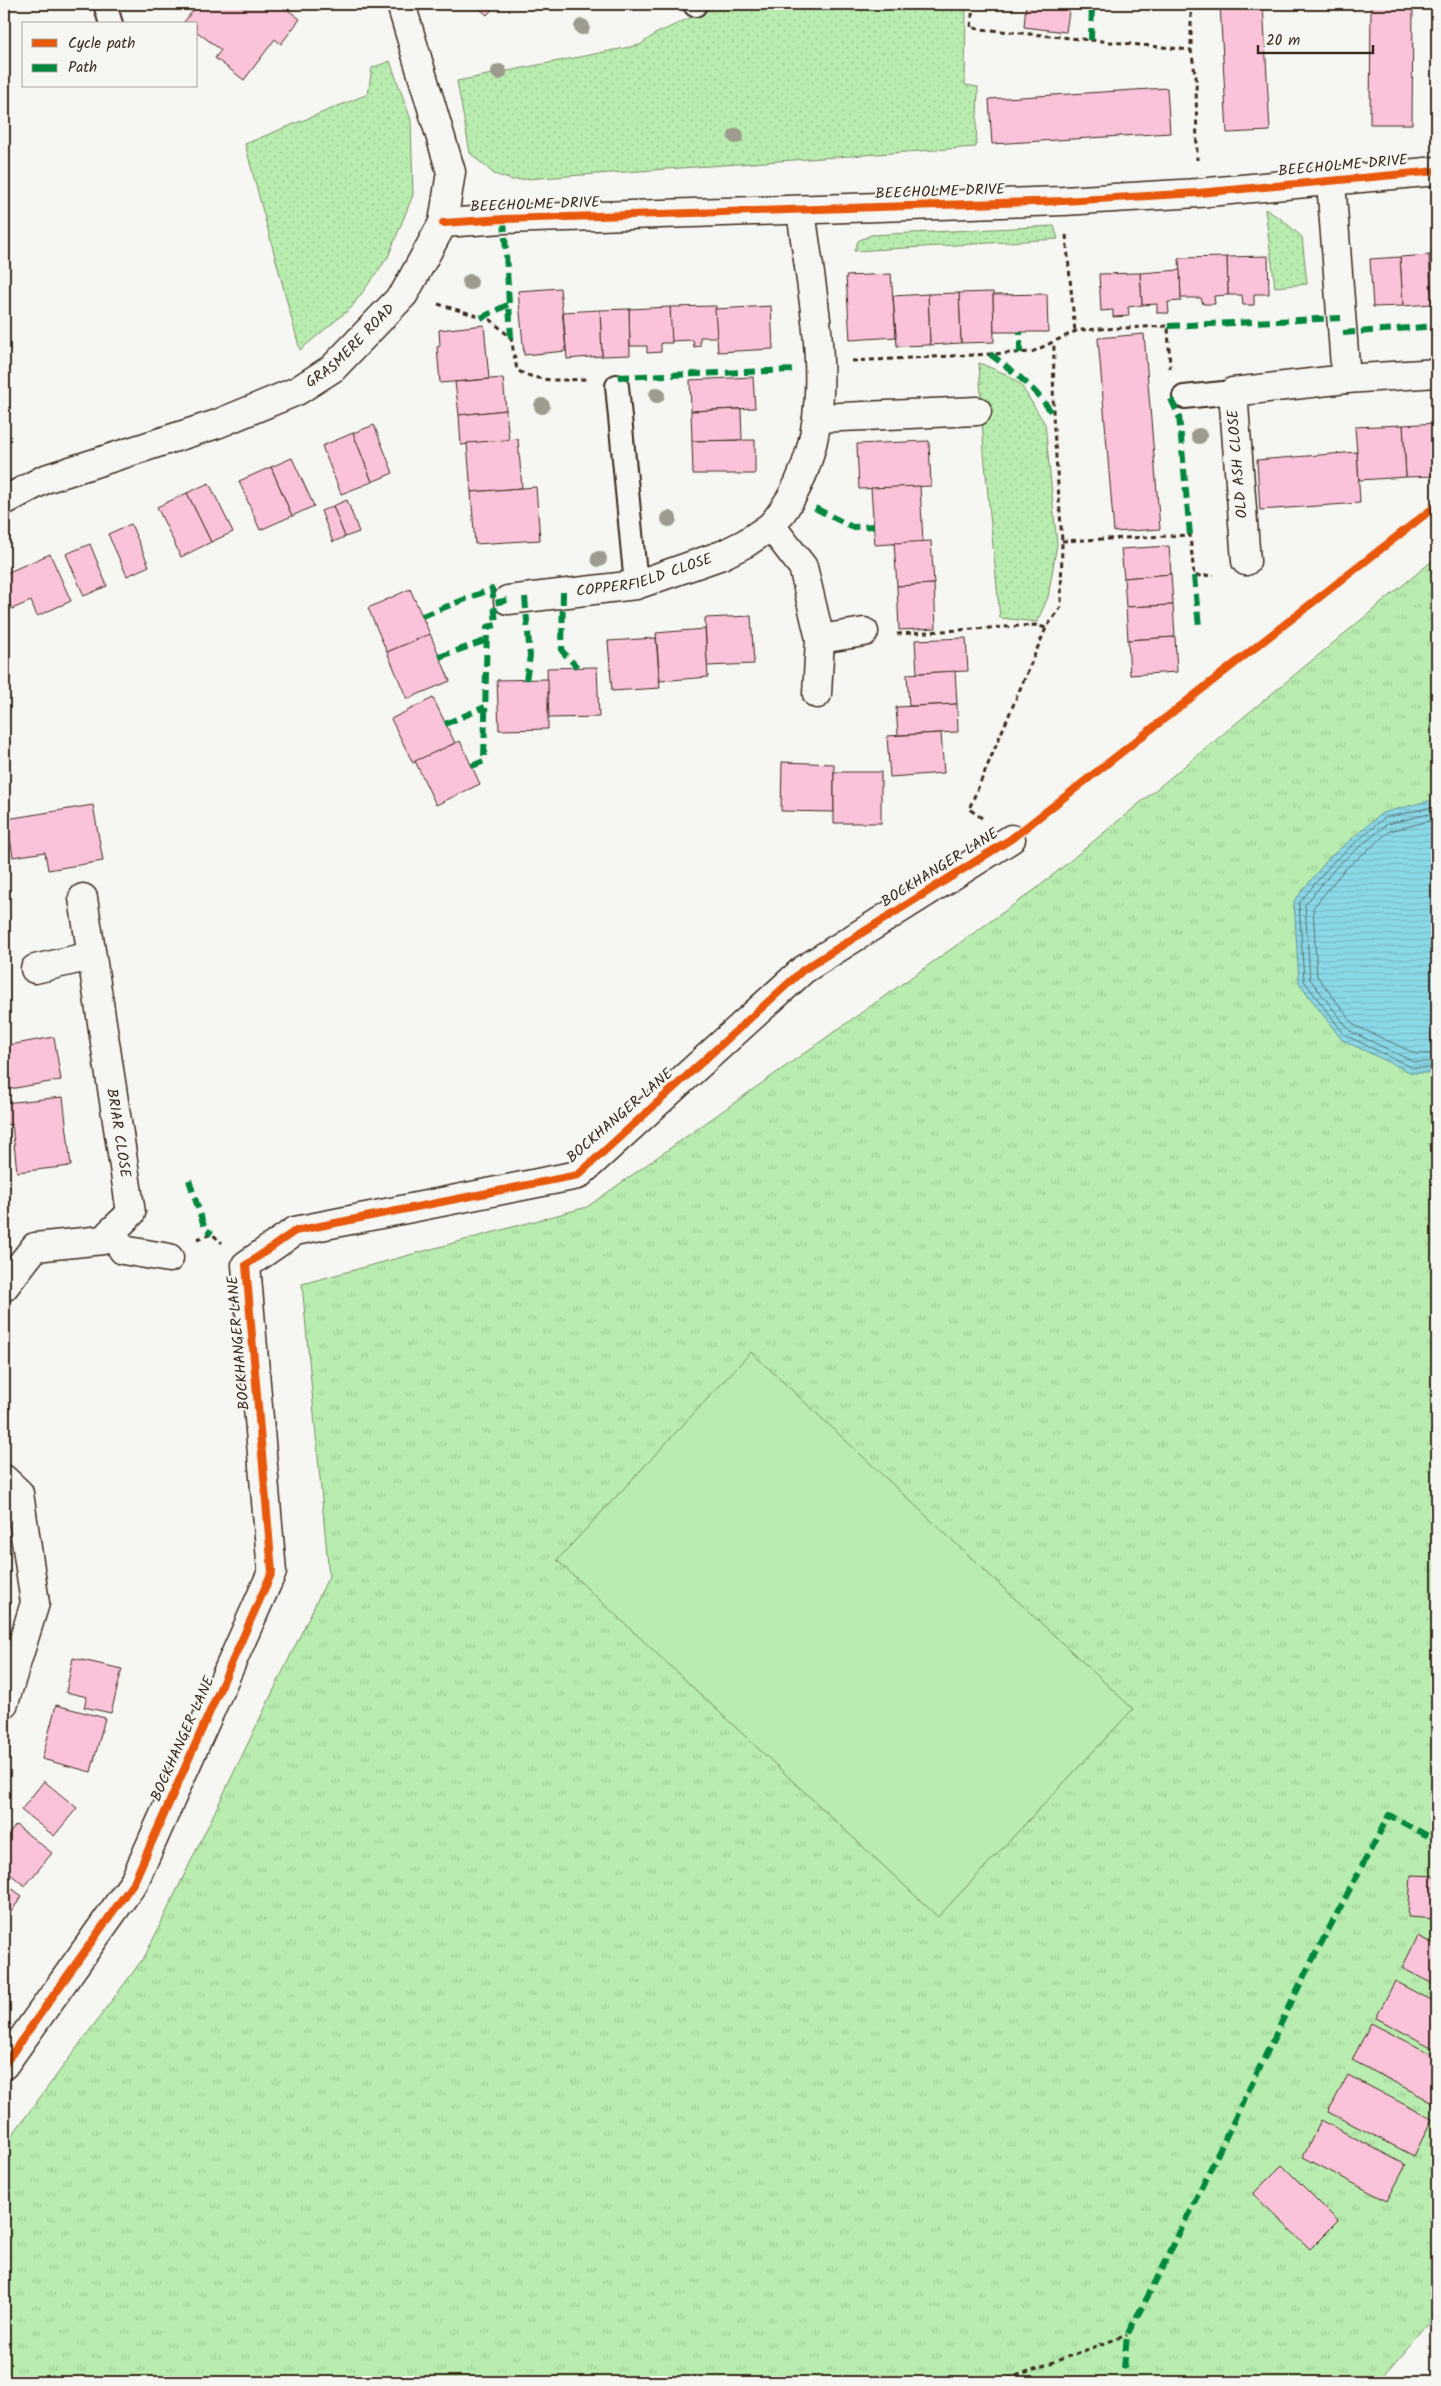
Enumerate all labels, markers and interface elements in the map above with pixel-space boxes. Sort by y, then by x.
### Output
legend [22,22,198,88]
scale bar [1258,22,1374,54]
text: 20 m [1266,29,1300,53]
text: Cycle path [68,32,135,56]
text: Path [68,56,97,80]
street label: BEECHOLME DRIVE [1277,148,1410,184]
street label: BEECHOLME DRIVE [875,178,1007,206]
street label: BEECHOLME DRIVE [470,191,602,219]
street label: GRASMERE ROAD [301,298,401,394]
street label: OLD ASH CLOSE [1221,407,1255,520]
street label: COPPERFIELD CLOSE [575,547,717,604]
street label: BOCKHANGER LANE [876,821,1005,914]
street label: BOCKHANGER LANE [561,1062,680,1169]
street label: BRIAR CLOSE [99,1087,137,1181]
street label: BOCKHANGER LANE [221,1274,257,1411]
street label: BOCKHANGER LANE [145,1671,222,1805]

